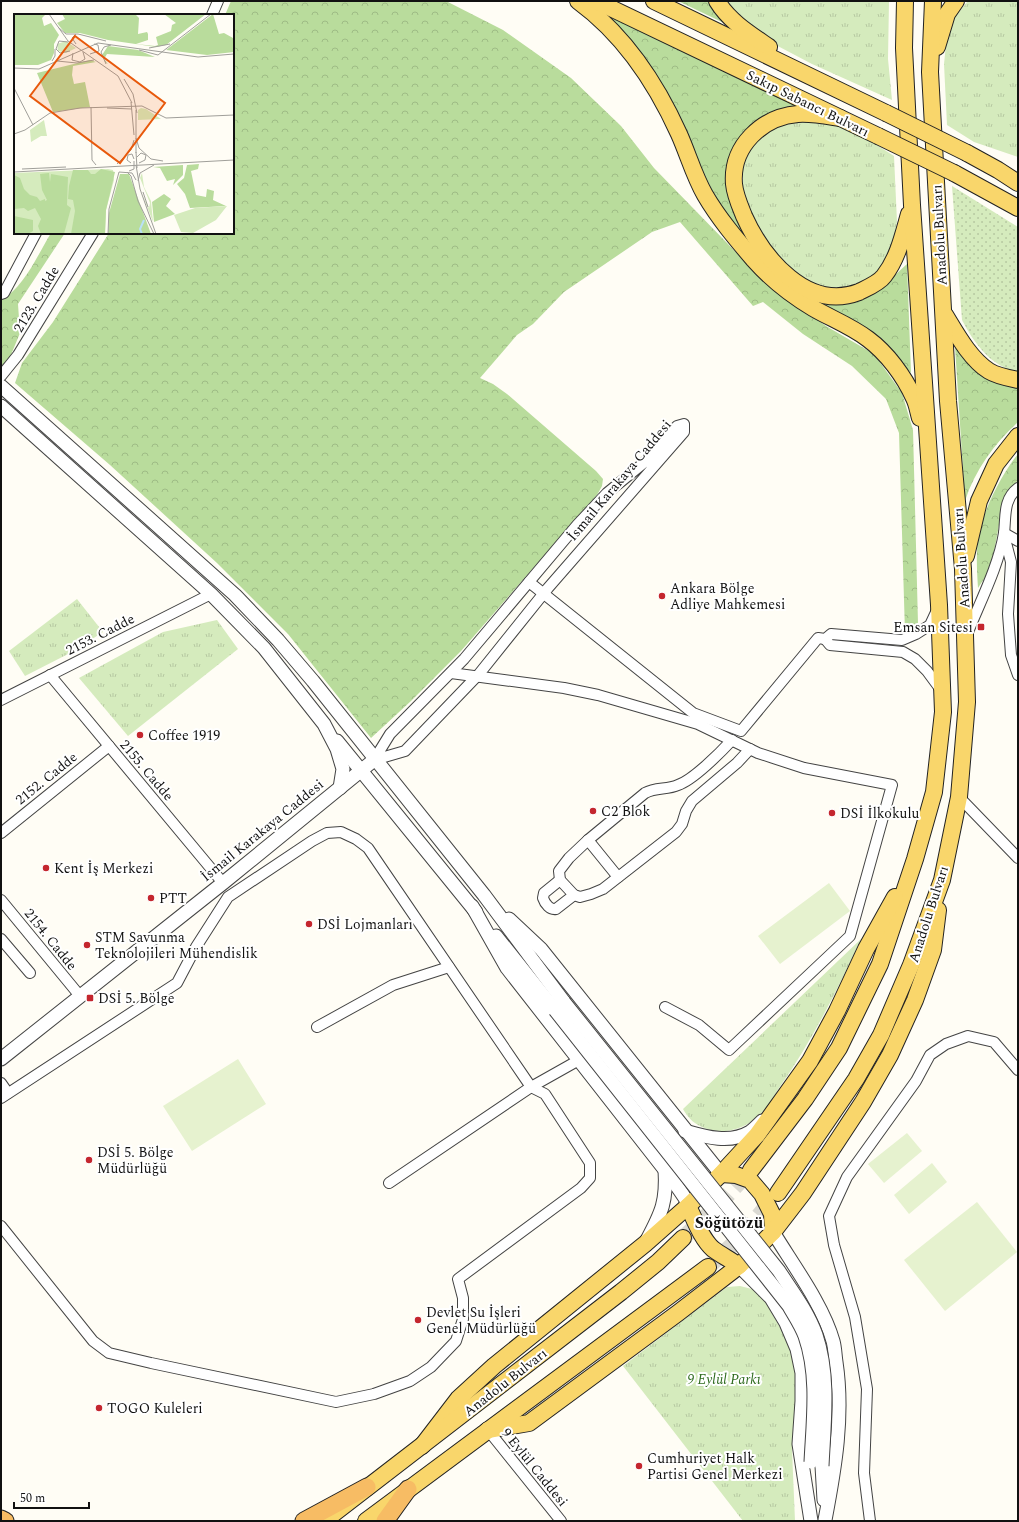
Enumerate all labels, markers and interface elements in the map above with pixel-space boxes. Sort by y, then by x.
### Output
inset map [14,14,234,234]
street label: Sakıp Sabancı Bulvarı [743,65,873,142]
street label: Anadolu Bulvarı [926,184,953,286]
street label: 2123. Cadde [8,262,65,337]
street label: İsmail Karakaya Caddesi [562,415,677,546]
street label: Anadolu Bulvarı [948,507,975,609]
place label: Ankara Bölge Adliye Mahkemesi [670,578,785,615]
marker: Ankara Bölge Adliye Mahkemesi [657,591,667,601]
street label: 2153. Cadde [62,608,138,661]
place label: Emsan Sitesi [893,617,973,638]
marker: Emsan Sitesi [976,622,986,632]
place label: Coffee 1919 [148,725,220,746]
marker: Coffee 1919 [135,730,145,740]
street label: 2155. Cadde [115,735,179,806]
street label: 2152. Cadde [11,747,82,810]
street label: İsmail Karakaya Caddesi [196,774,328,887]
place label: C2 Blok [601,801,650,822]
place label: DSİ İlkokulu [840,803,920,824]
marker: C2 Blok [588,806,598,816]
marker: DSİ İlkokulu [827,808,837,818]
place label: Kent İş Merkezi [54,858,153,879]
marker: Kent İş Merkezi [41,863,51,873]
street label: Anadolu Bulvarı [903,863,954,965]
place label: PTT [159,888,187,909]
marker: PTT [146,893,156,903]
street label: 2154. Cadde [19,904,82,975]
place label: DSİ Lojmanları [317,914,413,935]
marker: DSİ Lojmanları [304,919,314,929]
place label: STM Savunma Teknolojileri Mühendislik [95,927,258,964]
marker: STM Savunma Teknolojileri Mühendislik [82,940,92,950]
place label: DSİ 5. Bölge [98,988,175,1009]
marker: DSİ 5. Bölge [85,993,95,1003]
place label: DSİ 5. Bölge Müdürlüğü [97,1142,174,1179]
marker: DSİ 5. Bölge Müdürlüğü [84,1155,94,1165]
district label: Söğütözü [695,1211,764,1235]
place label: Devlet Su İşleri Genel Müdürlüğü [426,1302,536,1339]
marker: Devlet Su İşleri Genel Müdürlüğü [413,1315,423,1325]
street label: Anadolu Bulvarı [459,1343,552,1422]
park label: 9 Eylül Parkı [687,1369,761,1390]
place label: TOGO Kuleleri [107,1398,203,1419]
marker: TOGO Kuleleri [94,1403,104,1413]
street label: 9 Eylül Caddesi [496,1423,573,1511]
place label: Cumhuriyet Halk Partisi Genel Merkezi [647,1448,783,1485]
marker: Cumhuriyet Halk Partisi Genel Merkezi [634,1461,644,1471]
scale bar [14,1484,89,1510]
text: 50 m [20,1489,45,1508]

